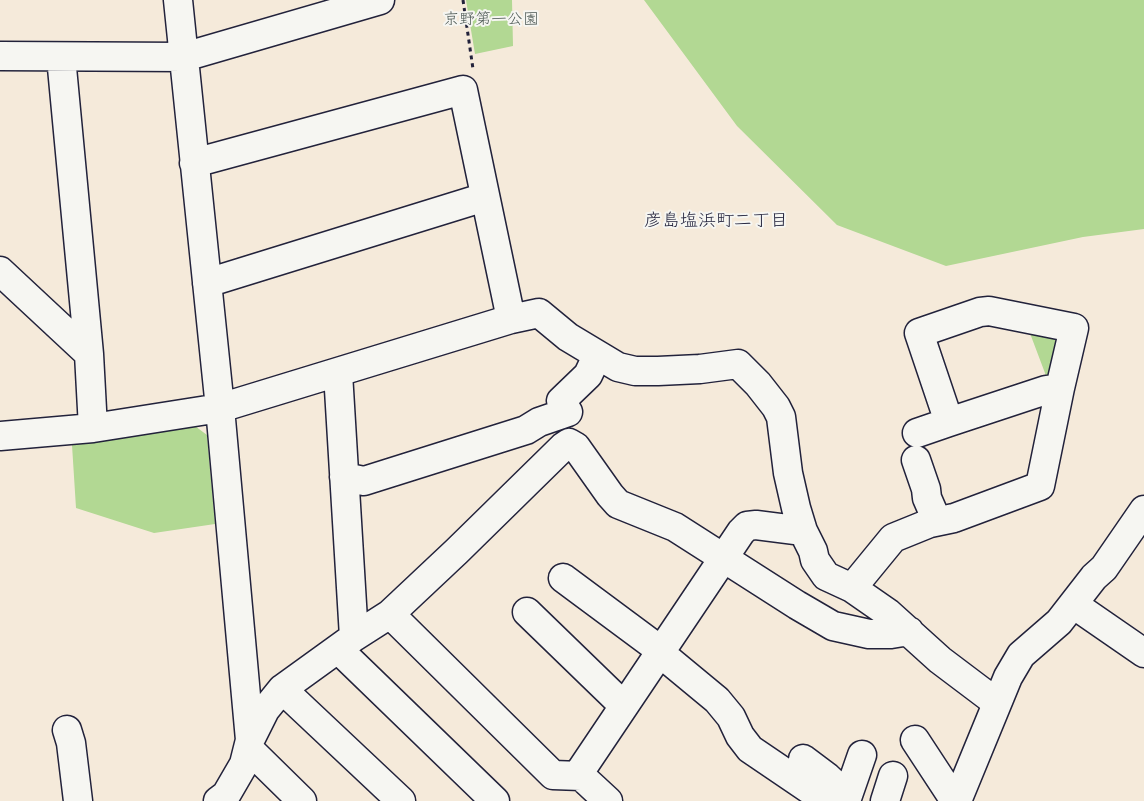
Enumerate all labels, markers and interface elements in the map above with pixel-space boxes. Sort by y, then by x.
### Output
park label: 京野第一公園 [443,12,539,32]
district label: 彦島塩浜町二丁目 [644,212,788,234]

